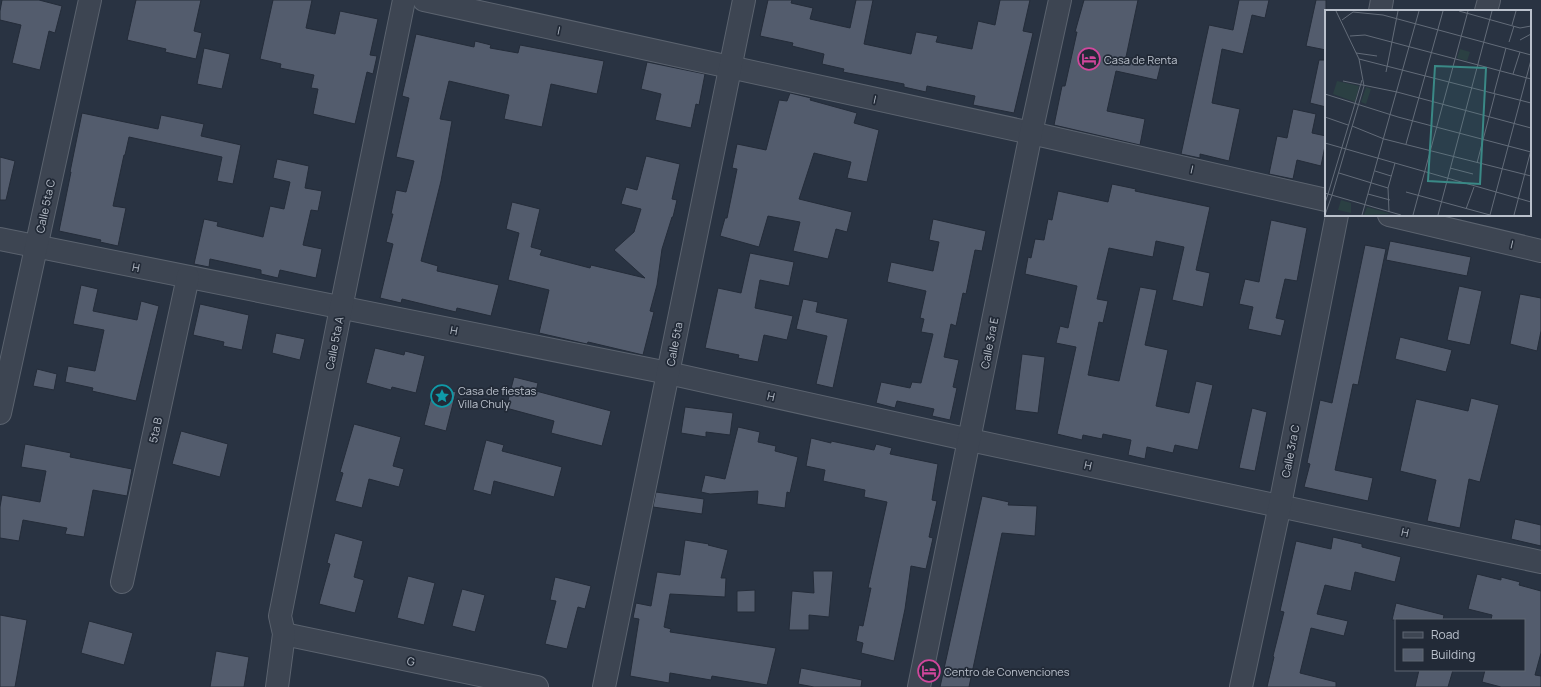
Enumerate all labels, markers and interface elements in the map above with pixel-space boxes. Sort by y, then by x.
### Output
inset map [1325,10,1531,216]
street label: I [556,22,562,38]
hotel icon: Casa de Renta [1076,46,1102,72]
place label: Casa de Renta [1104,52,1177,67]
street label: I [872,91,878,107]
street label: I [1189,161,1195,177]
street label: Calle 5ta C [32,178,58,234]
street label: I [1509,236,1515,252]
street label: H [131,259,141,275]
street label: Calle 5ta A [322,315,346,371]
street label: Calle 3ra E [977,316,1001,370]
street label: Calle 5ta [662,321,686,367]
street label: H [449,322,459,338]
place icon: Casa de fiestas Villa Chuly [429,383,455,409]
place label: Casa de fiestas Villa Chuly [458,383,537,411]
street label: H [766,388,776,404]
street label: 5ta B [145,416,165,444]
street label: Calle 3ra C [1278,423,1303,479]
street label: H [1083,457,1093,473]
street label: H [1400,524,1410,540]
legend [1395,619,1525,671]
text: Road [1431,626,1459,643]
text: Building [1431,646,1475,663]
street label: G [406,653,417,669]
hotel icon: Centro de Convenciones [916,658,942,684]
place label: Centro de Convenciones [944,664,1070,679]

